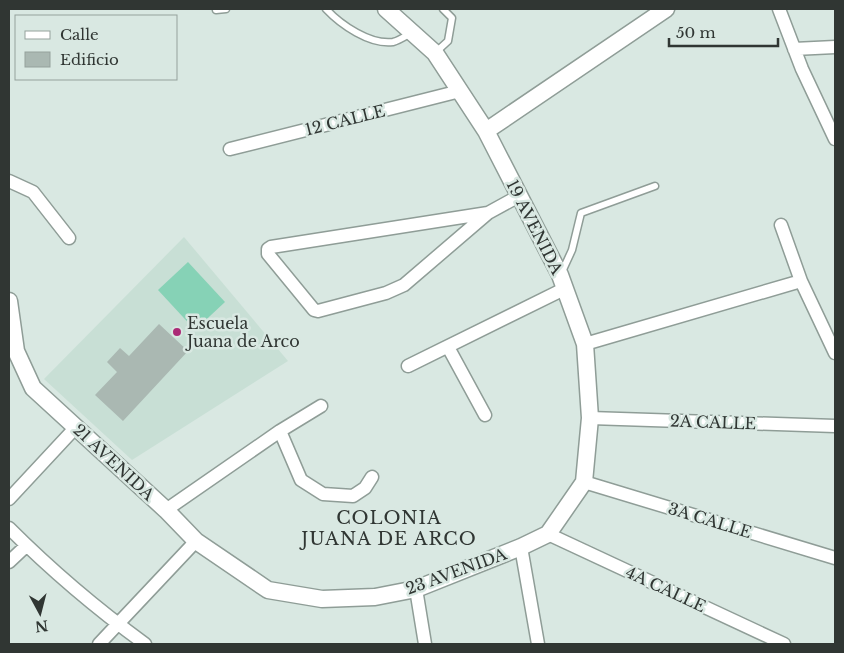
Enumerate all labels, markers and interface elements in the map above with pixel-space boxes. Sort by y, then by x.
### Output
legend [15,15,178,80]
scale bar [669,15,778,47]
text: 50 m [676,23,716,42]
text: Calle [60,25,99,44]
text: Edificio [60,50,119,69]
street label: 12 CALLE [303,100,387,140]
street label: 19 AVENIDA [503,176,568,278]
place label: Escuela Juana de Arco [185,313,300,351]
marker: Escuela Juana de Arco [171,326,183,338]
street label: 2A CALLE [670,411,756,433]
street label: 21 AVENIDA [69,419,159,505]
street label: 3A CALLE [666,498,754,542]
district label: COLONIA JUANA DE ARCO [299,507,477,550]
street label: 23 AVENIDA [403,543,510,599]
street label: 4A CALLE [623,562,709,616]
north arrow [15,588,65,638]
text: N [34,616,49,636]

